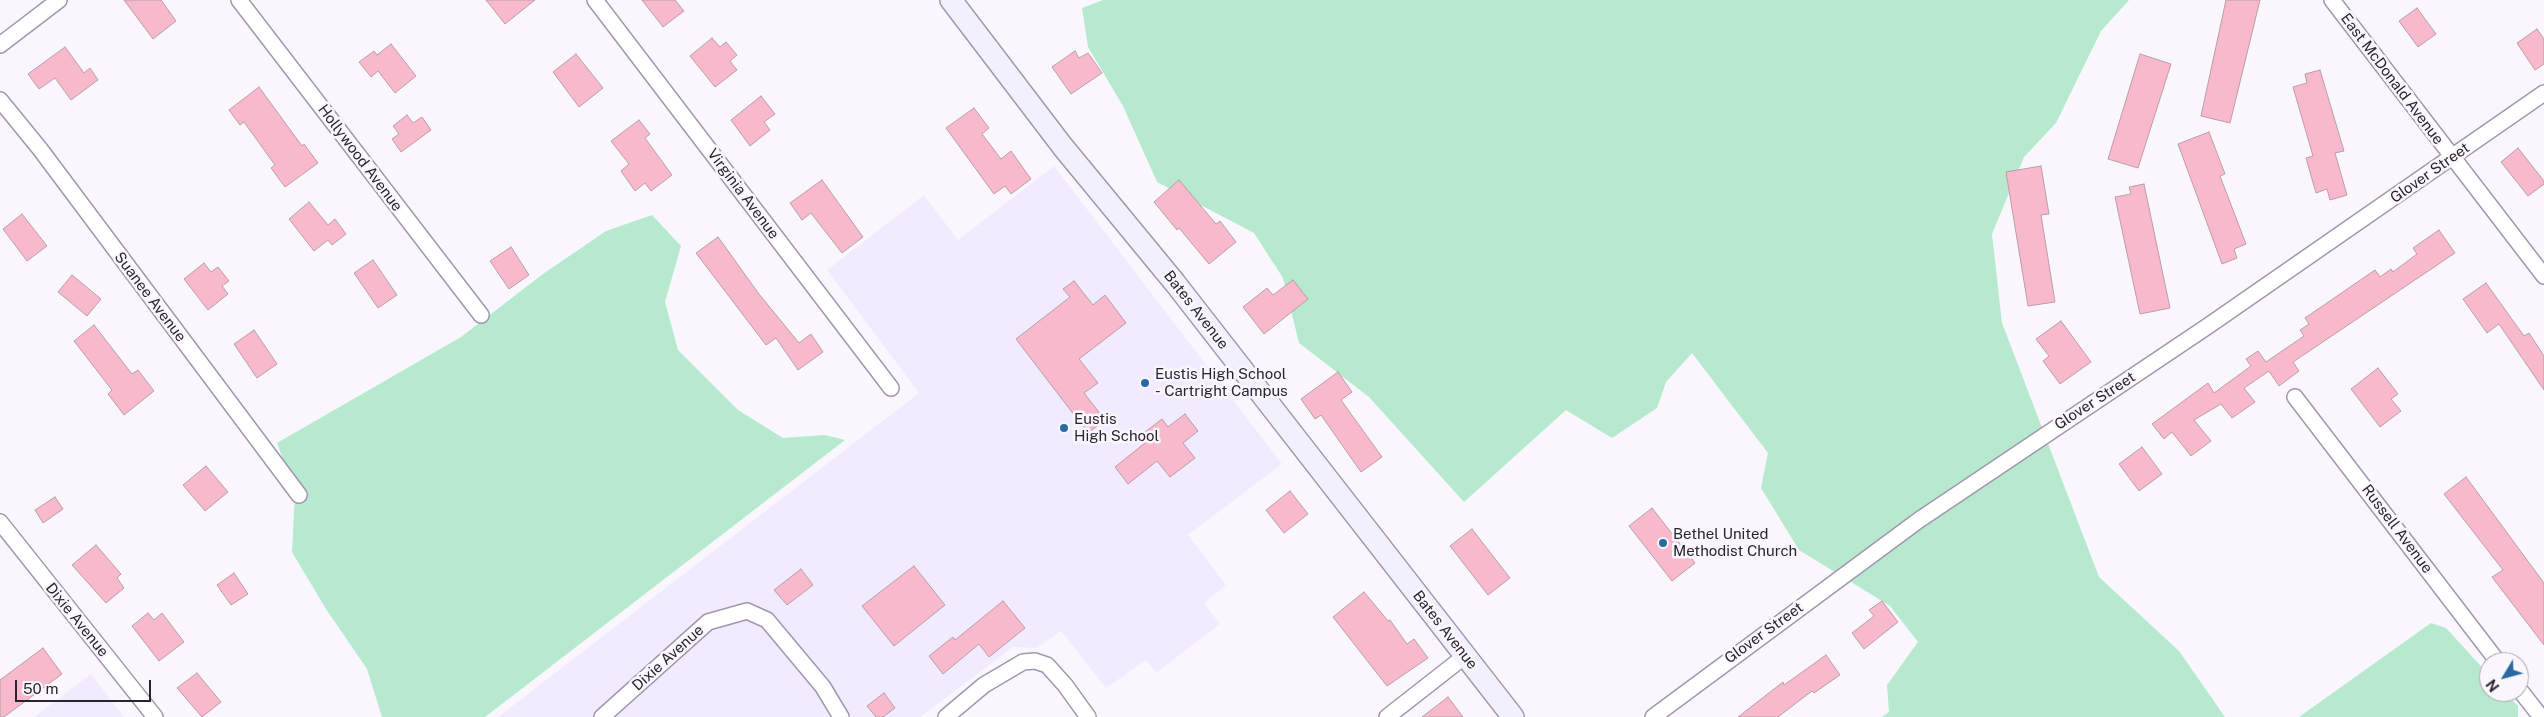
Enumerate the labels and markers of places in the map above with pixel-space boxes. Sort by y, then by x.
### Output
place label: Eustis High School - Cartright Campus [1155,365,1288,400]
marker: Eustis High School - Cartright Campus [1139,377,1151,389]
place label: Eustis High School [1074,410,1159,445]
marker: Eustis High School [1058,422,1070,434]
place label: Bethel United Methodist Church [1673,525,1797,560]
marker: Bethel United Methodist Church [1657,537,1669,549]

